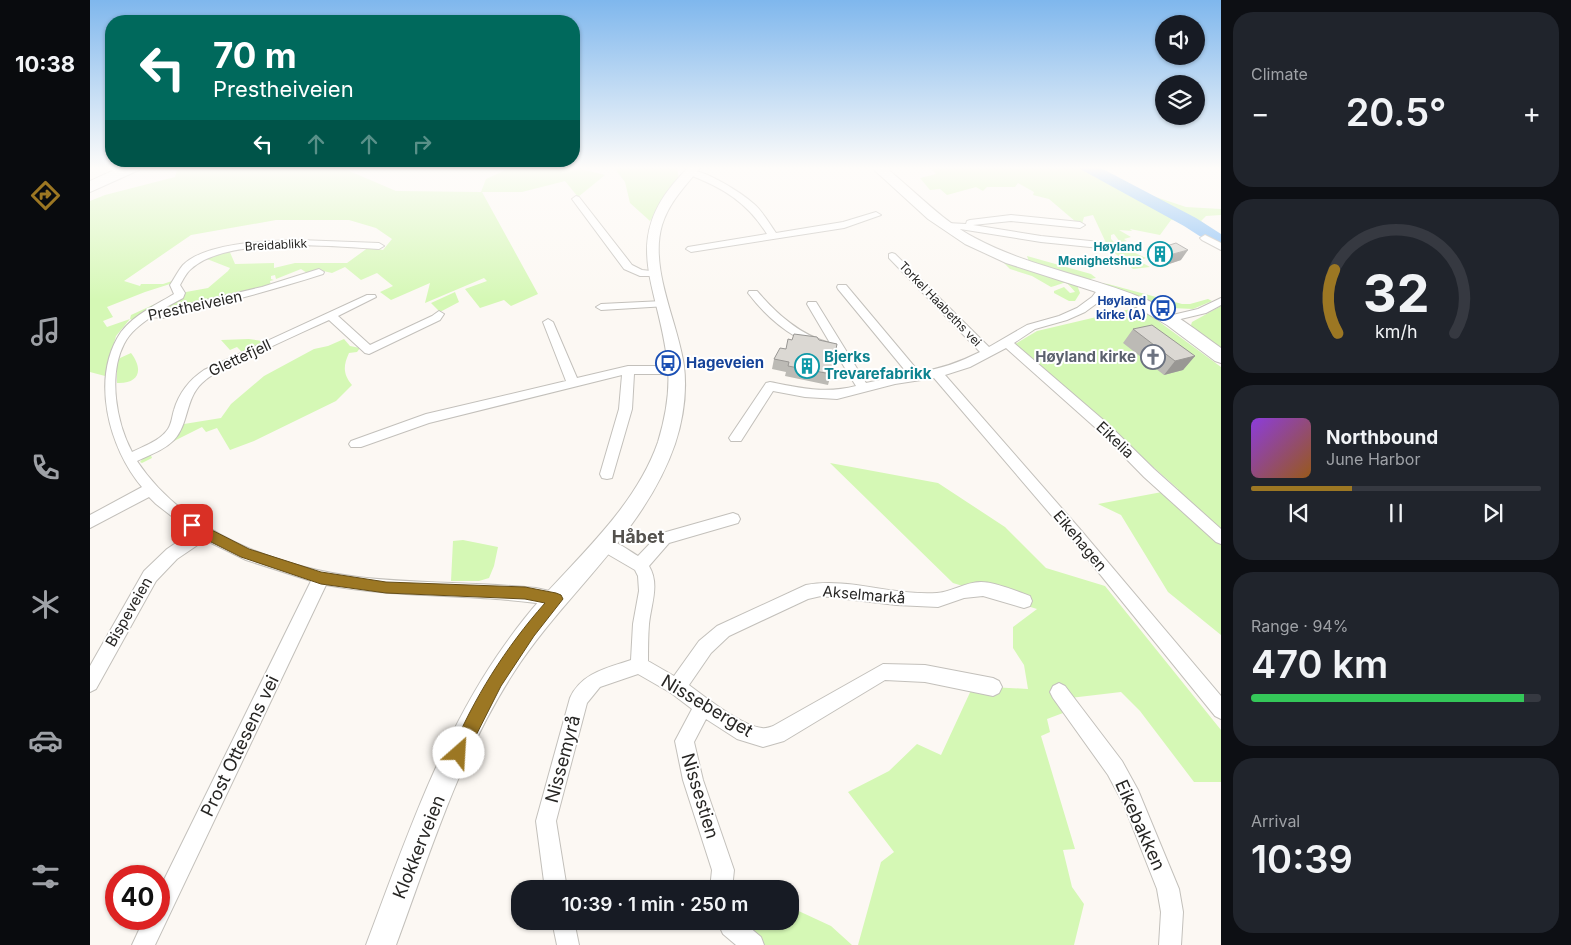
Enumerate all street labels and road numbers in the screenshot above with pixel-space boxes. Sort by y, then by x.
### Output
street label: Breidablikk [244,235,308,254]
street label: Torkel Haabeths vei [896,258,985,349]
street label: Prestheiveien [146,286,244,325]
street label: Glettefjell [205,335,274,380]
street label: Eikelia [1093,417,1138,462]
street label: Eikehagen [1050,506,1111,575]
street label: Bispeveien [101,574,156,650]
street label: Akselmarkå [822,581,906,608]
street label: Nisseberget [658,670,757,741]
street label: Prost Ottesens vei [196,672,283,820]
street label: Nissemyrå [541,713,584,805]
street label: Nissestien [678,751,723,841]
street label: Eikebakken [1111,776,1170,873]
street label: Klokkerveien [388,792,449,902]

